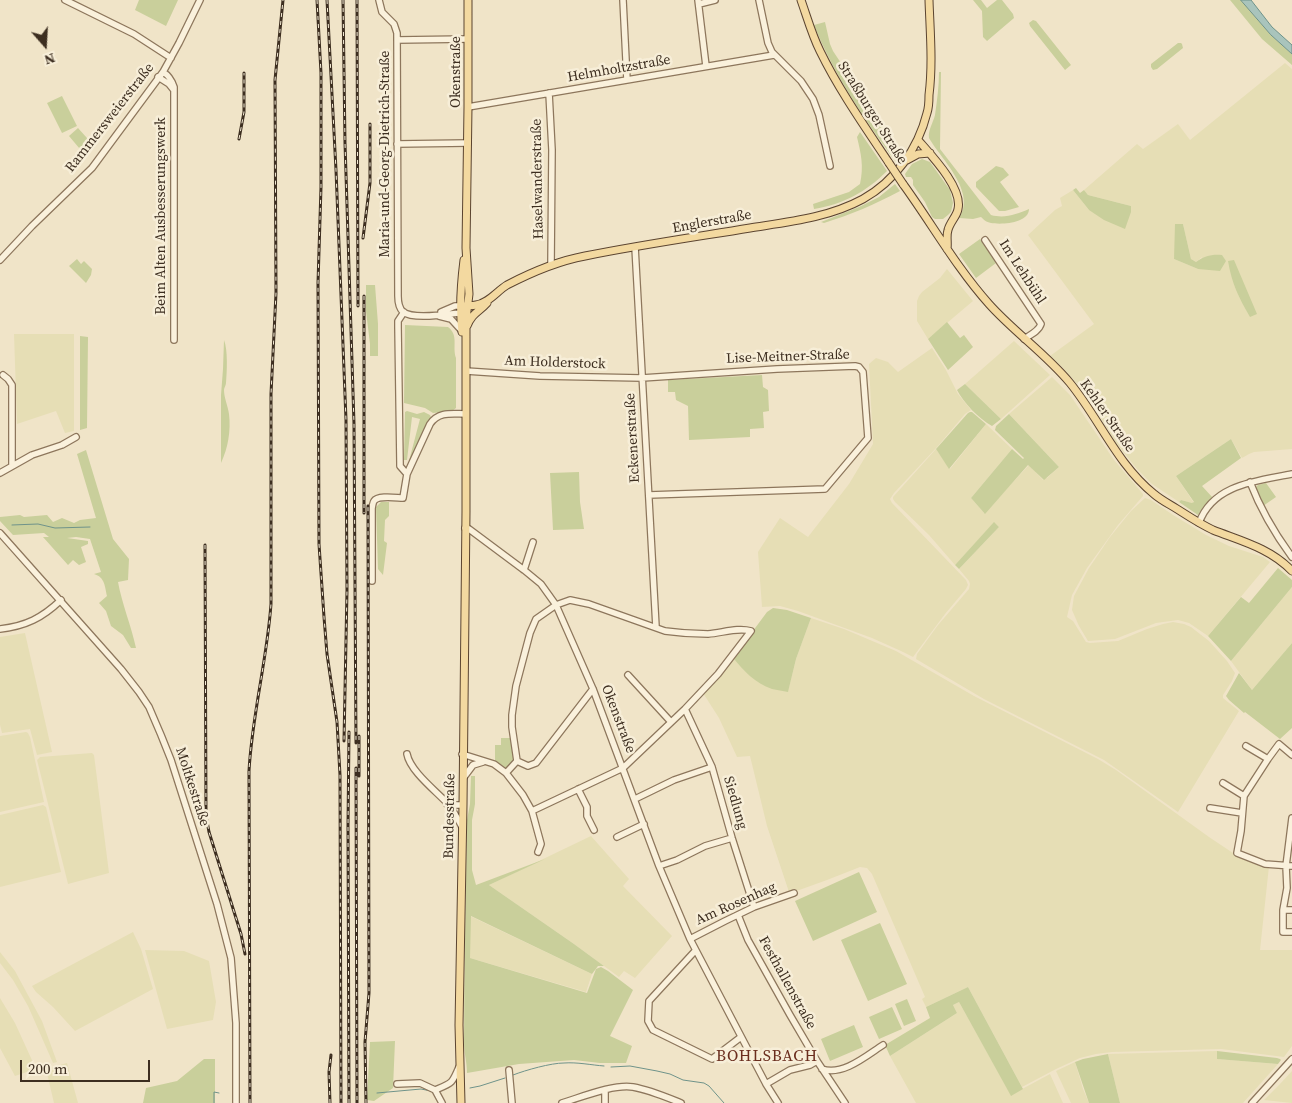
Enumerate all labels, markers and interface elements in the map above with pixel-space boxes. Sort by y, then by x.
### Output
north arrow [20,20,70,70]
street label: Okenstraße [448,36,464,108]
text: N [42,48,58,70]
street label: Maria-und-Georg-Dietrich-Straße [377,51,393,257]
street label: Helmholtzstraße [566,52,672,86]
street label: Straßburger Straße [834,59,910,167]
street label: Rammersweierstraße [62,60,158,176]
street label: Beim Alten Ausbesserungswerk [153,117,169,315]
street label: Haselwanderstraße [529,118,547,240]
street label: Englerstraße [671,207,753,237]
street label: Im Lehbühl [995,237,1049,307]
street label: Lise-Meitner-Straße [726,346,850,368]
street label: Am Holderstock [504,353,606,373]
street label: Kehler Straße [1076,376,1138,456]
street label: Eckenerstraße [622,393,644,483]
street label: Okenstraße [597,682,639,756]
street label: Moltkestraße [171,745,213,829]
street label: Bundesstraße [441,773,459,859]
street label: Siedlung [719,775,751,831]
street label: Am Rosenhag [693,879,779,929]
street label: Festhallenstraße [755,934,819,1032]
district label: BOHLSBACH [715,1047,819,1067]
scale bar [22,1050,152,1082]
text: 200 m [28,1058,68,1079]

